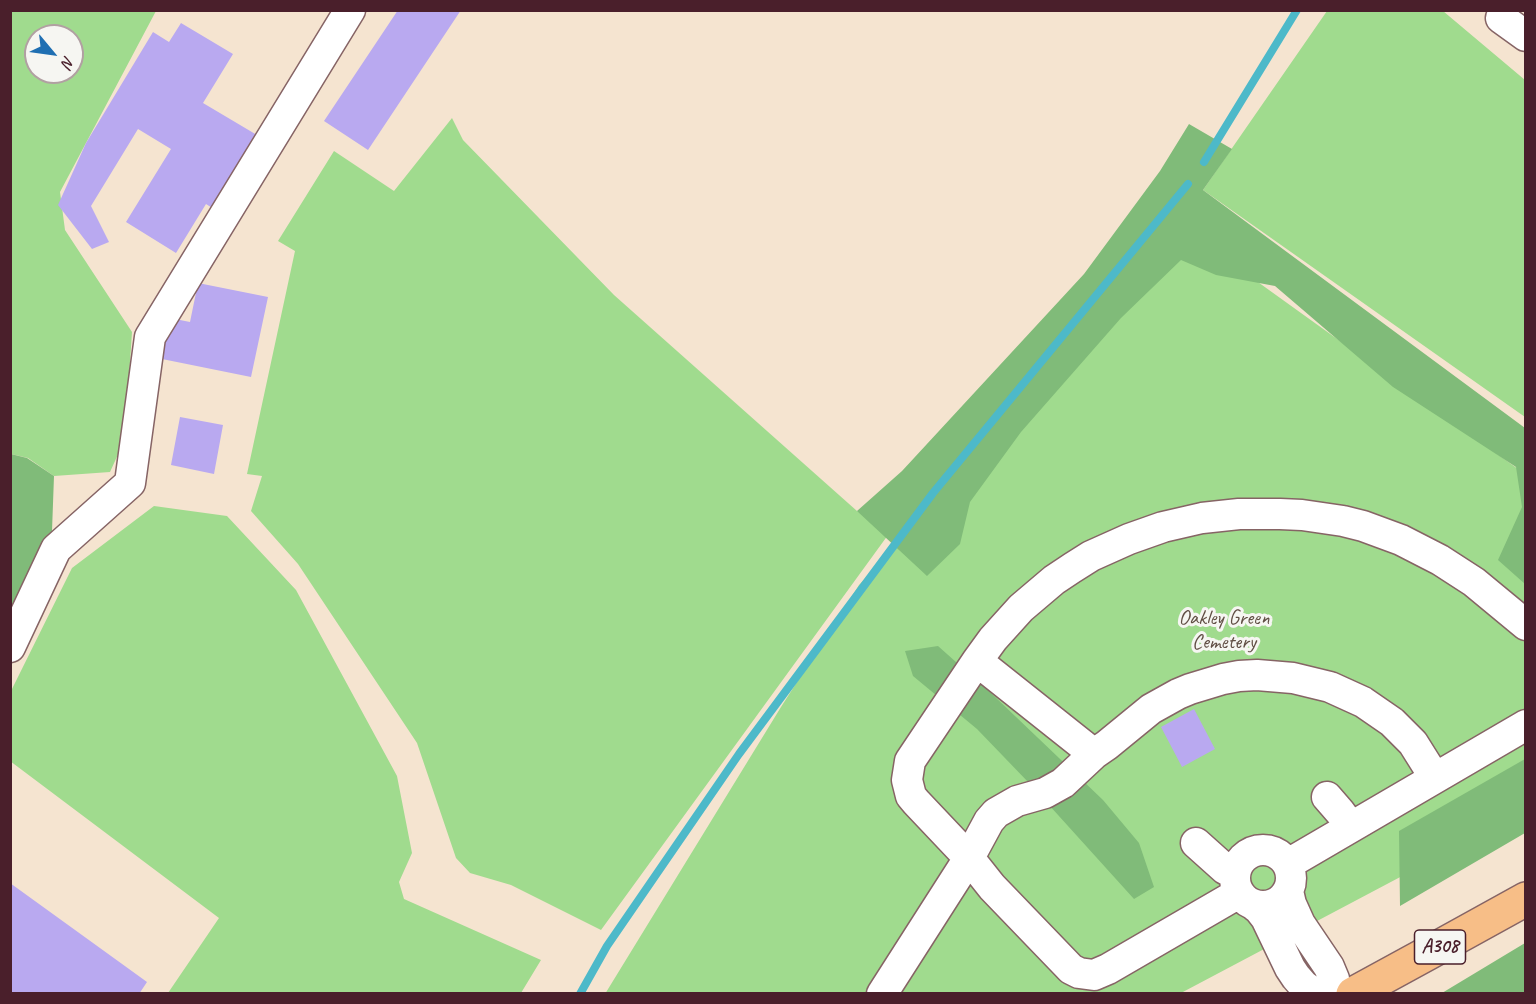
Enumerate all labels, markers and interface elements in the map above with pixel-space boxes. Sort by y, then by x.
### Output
north arrow [24,24,84,84]
text: N [57,53,79,71]
park label: Oakley Green Cemetery [1179,605,1269,655]
road number: A308 [1414,930,1466,964]

